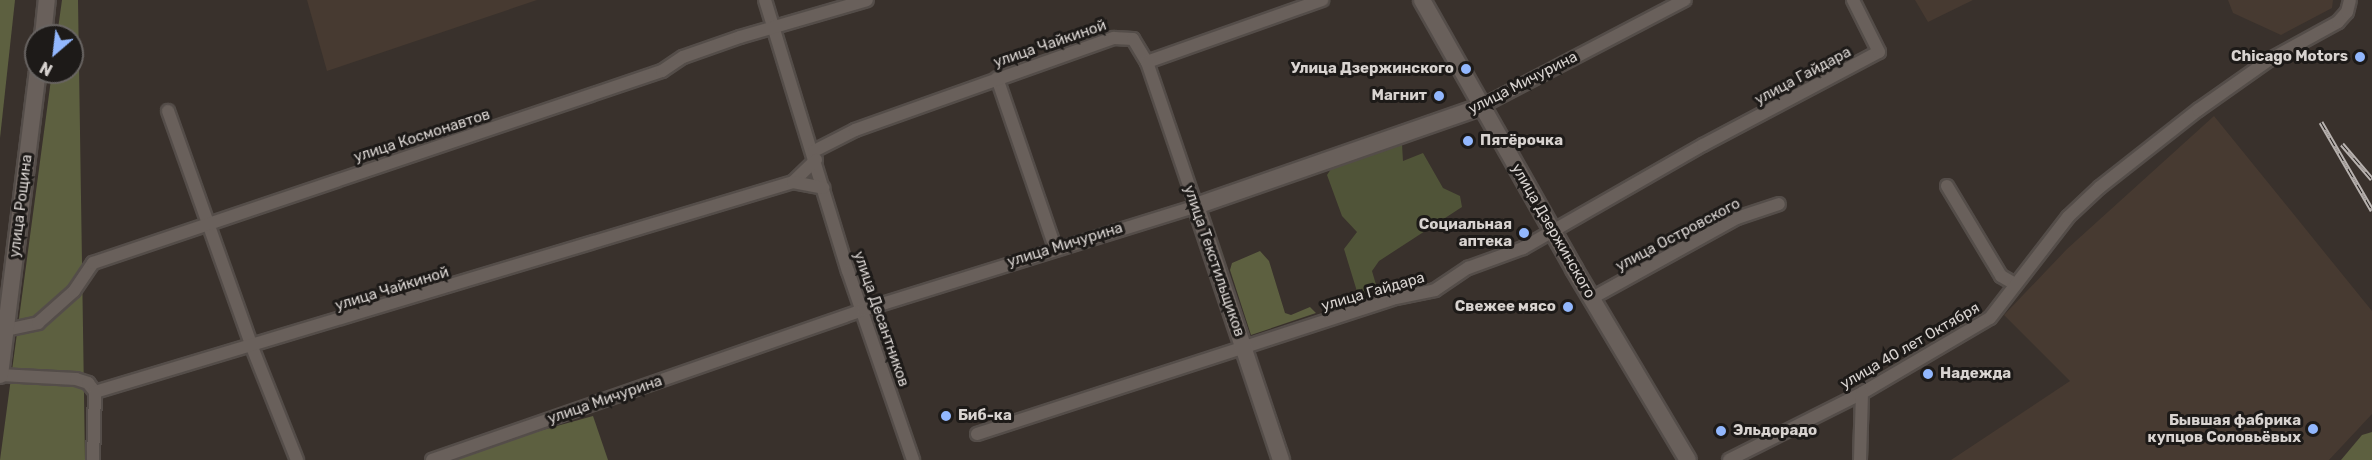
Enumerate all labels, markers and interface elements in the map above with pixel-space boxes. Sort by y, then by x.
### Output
street label: улица Чайкиной [991,16,1109,72]
north arrow [24,24,84,84]
street label: улица Гайдара [1752,43,1854,109]
street label: улица Мичурина [1466,48,1580,118]
place label: Chicago Motors [2231,48,2348,66]
marker: Chicago Motors [2353,50,2367,64]
text: N [37,57,56,80]
place label: Улица Дзержинского [1291,60,1454,78]
marker: Улица Дзержинского [1459,62,1473,76]
place label: Магнит [1371,87,1427,105]
marker: Магнит [1432,89,1446,103]
street label: улица Космонавтов [352,105,492,167]
place label: Пятёрочка [1480,132,1563,150]
marker: Пятёрочка [1461,134,1475,148]
street label: улица Рощина [6,153,36,259]
street label: улица Дзержинского [1507,161,1599,301]
street label: улица Текстильщиков [1180,183,1248,339]
street label: улица Островского [1613,195,1743,275]
place label: Социальная аптека [1419,215,1512,250]
street label: улица Мичурина [1005,219,1125,271]
marker: Социальная аптека [1517,226,1531,240]
street label: улица Десантников [849,249,913,389]
street label: улица Чайкиной [333,263,451,315]
street label: улица Гайдара [1319,269,1427,315]
place label: Свежее мясо [1455,298,1556,316]
street label: улица 40 лет Октября [1837,299,1983,393]
marker: Свежее мясо [1561,300,1575,314]
place label: Надежда [1940,365,2011,383]
marker: Надежда [1921,367,1935,381]
street label: улица Мичурина [545,372,665,428]
place label: Биб-ка [958,407,1012,425]
marker: Биб-ка [939,409,953,423]
place label: Бывшая фабрика купцов Соловьёвых [2148,411,2301,446]
place label: Эльдорадо [1733,422,1817,440]
marker: Бывшая фабрика купцов Соловьёвых [2306,422,2320,436]
marker: Эльдорадо [1714,424,1728,438]

